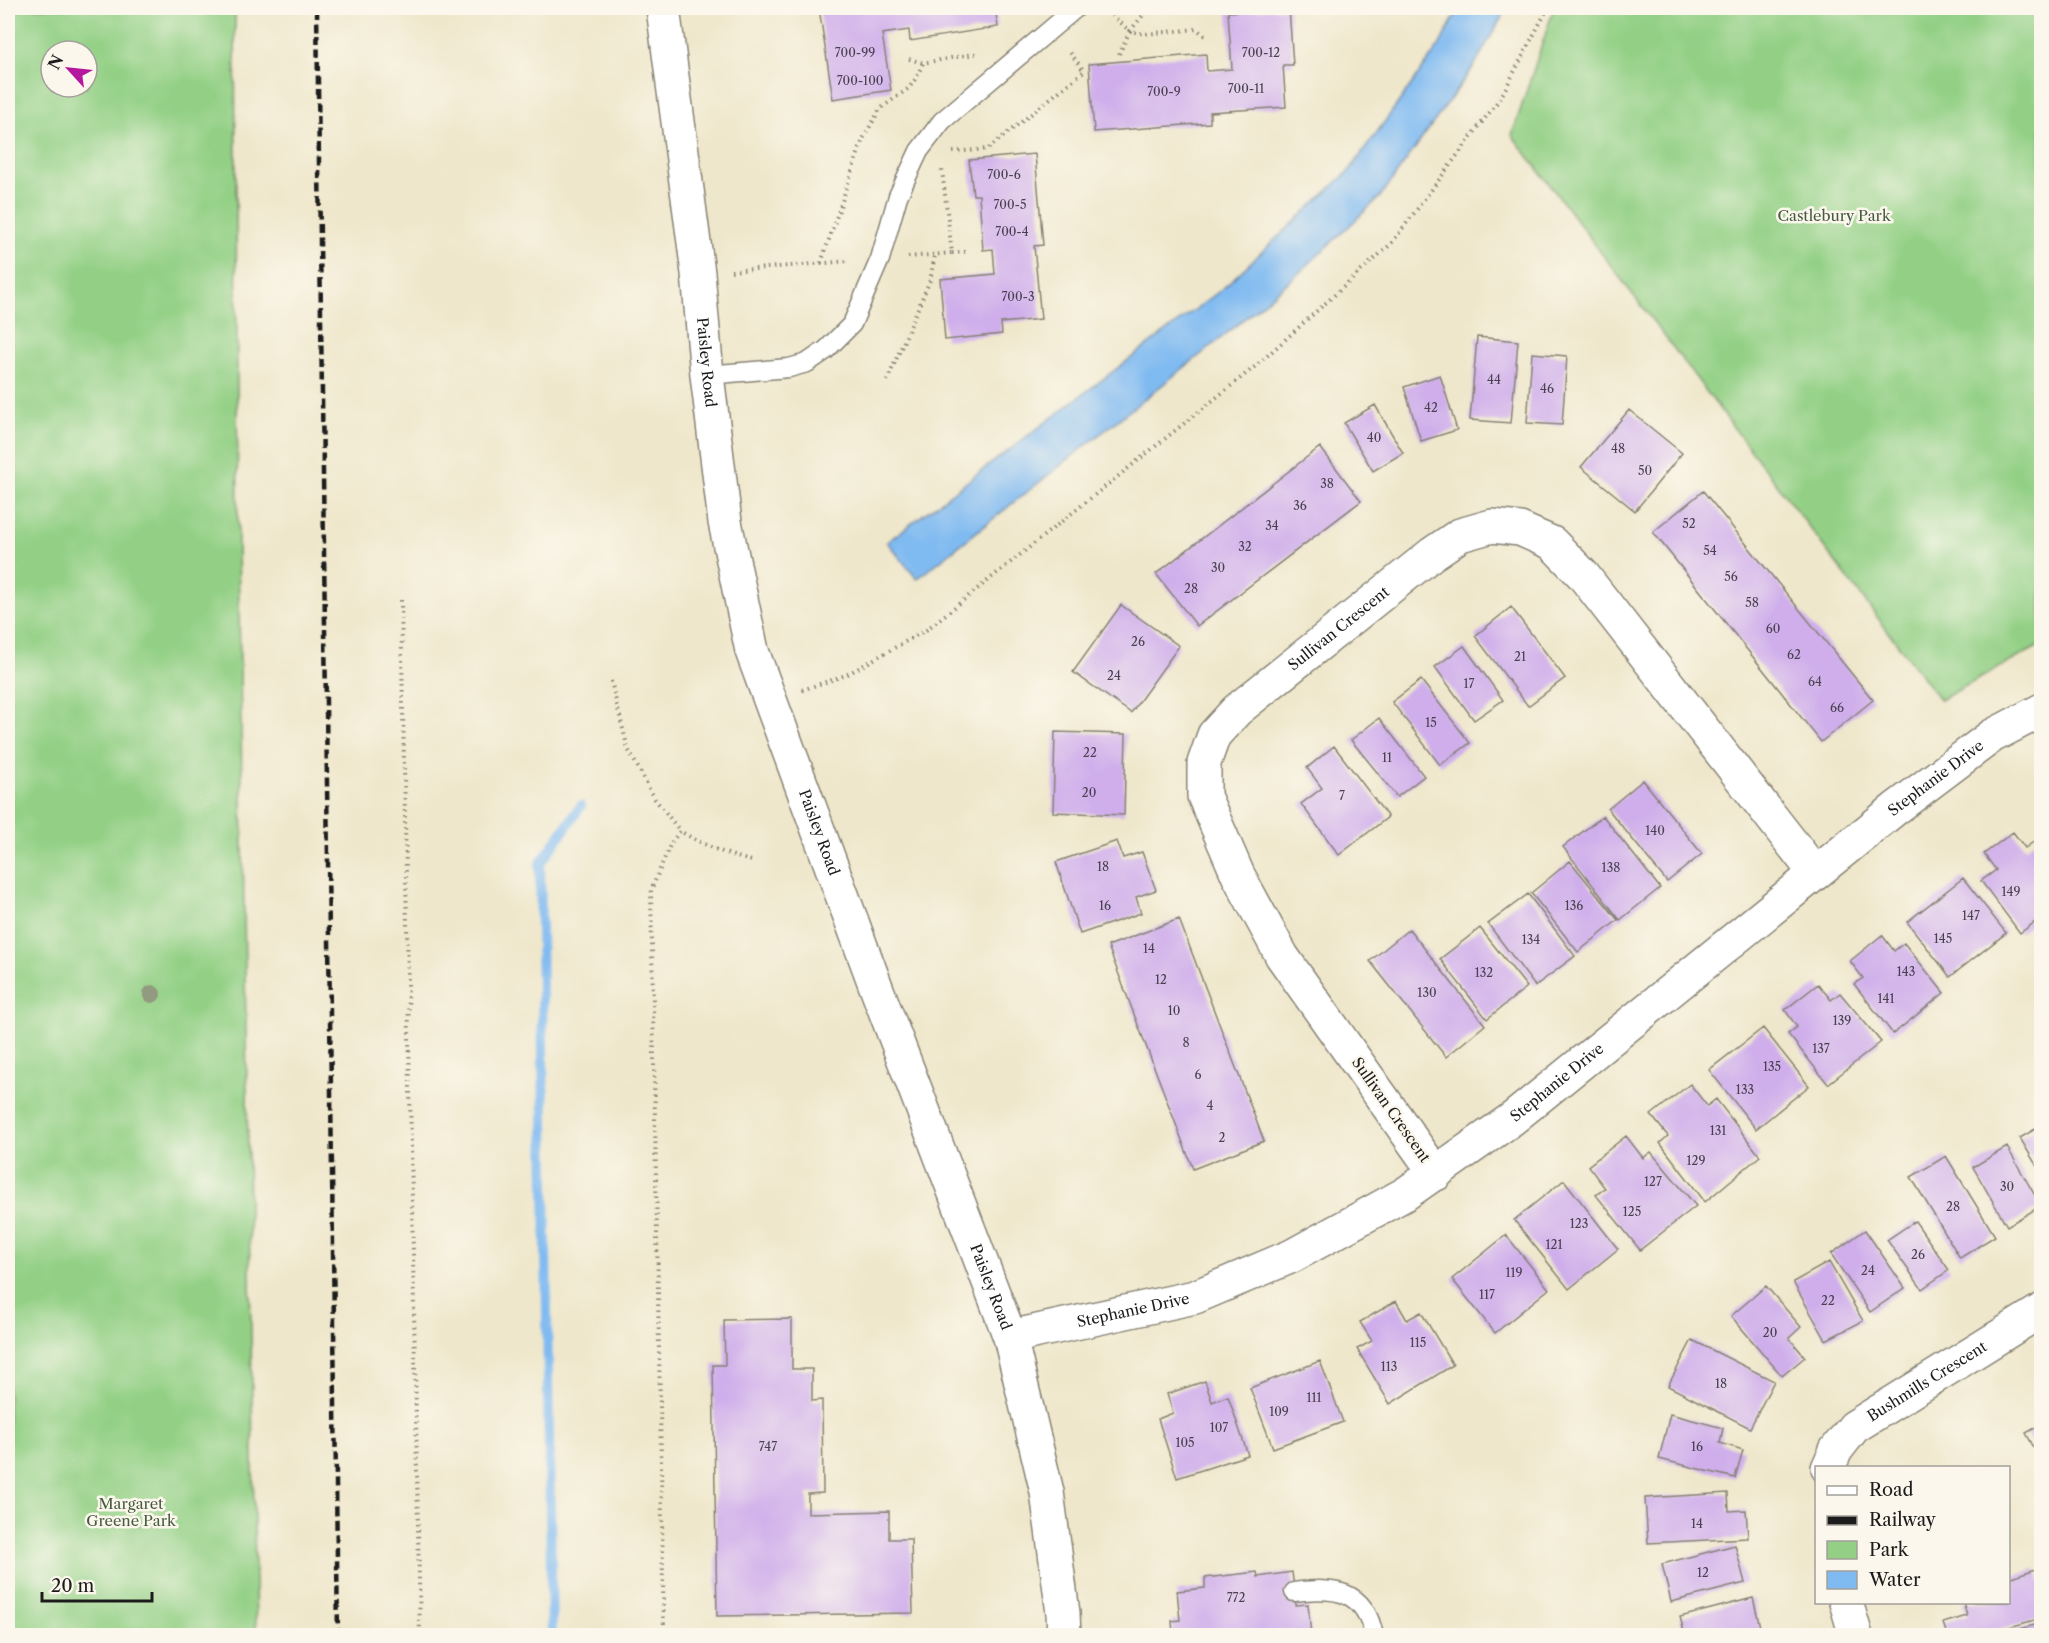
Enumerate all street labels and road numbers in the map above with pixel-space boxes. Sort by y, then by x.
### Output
street label: Paisley Road [693,316,721,408]
street label: Sullivan Crescent [1284,582,1393,674]
street label: Stephanie Drive [1884,736,1987,820]
street label: Paisley Road [795,787,844,878]
street label: Stephanie Drive [1506,1039,1607,1126]
street label: Sullivan Crescent [1348,1053,1435,1167]
street label: Paisley Road [966,1241,1016,1332]
street label: Stephanie Drive [1075,1288,1191,1331]
street label: Bushmills Crescent [1864,1336,1991,1425]

